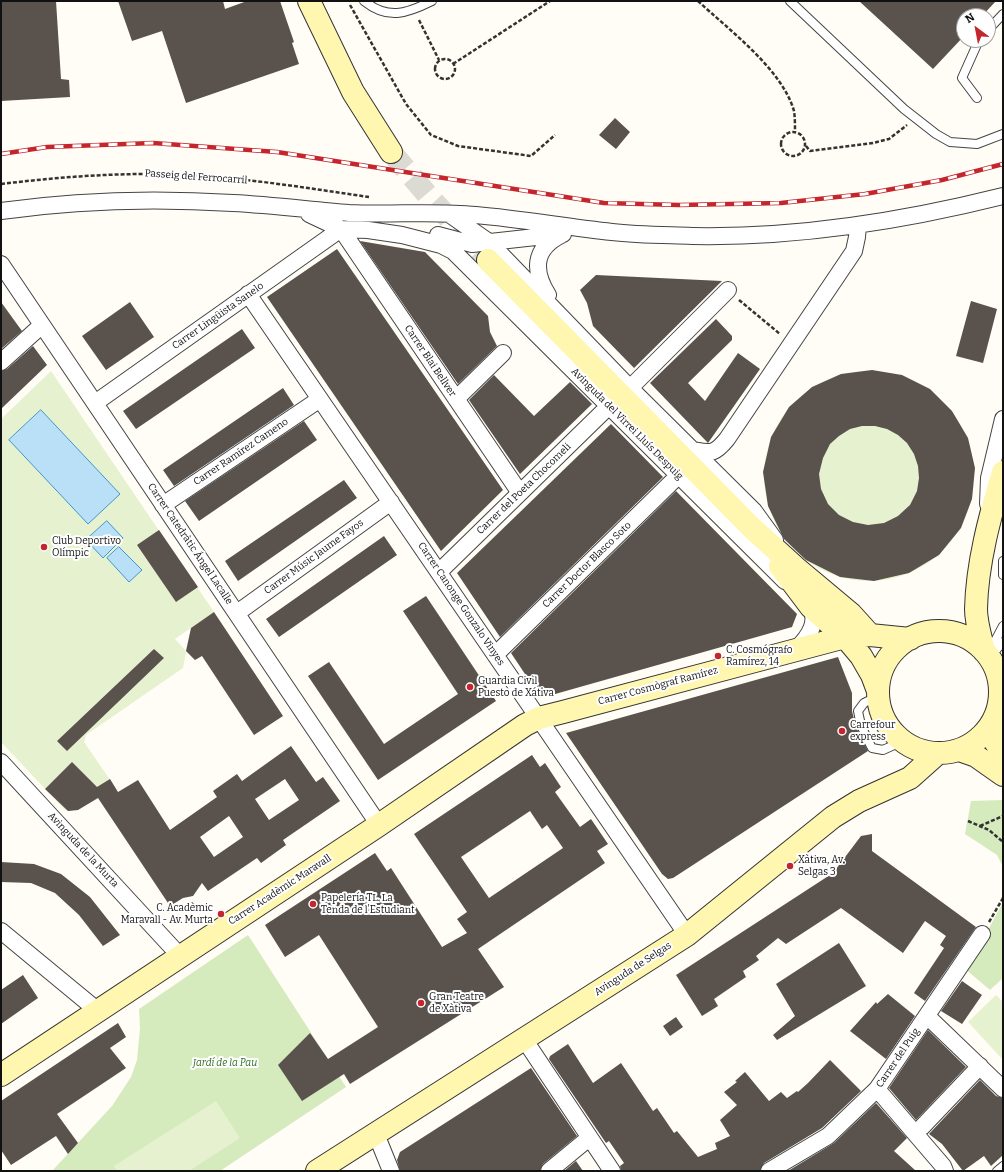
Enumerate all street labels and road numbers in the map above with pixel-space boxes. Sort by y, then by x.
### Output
street label: Passeig del Ferrocarril [144,167,248,187]
street label: Carrer Lingüista Sanelo [170,280,266,352]
street label: Carrer Blai Bellver [402,323,458,399]
street label: Avinguda del Virrei Lluís Despuig [569,366,685,482]
street label: Carrer Ramírez Cameno [191,416,291,488]
street label: Carrer del Poeta Chocomeli [474,441,574,537]
street label: Carrer Catedràtic Ángel Lacalle [145,481,235,607]
street label: Carrer Músic Jaume Fayos [262,517,366,597]
street label: Carrer Doctor Blasco Soto [540,520,634,610]
street label: Carrer Canonge Gonzalo Vinyes [415,540,507,668]
street label: Carrer Cosmògraf Ramírez [597,664,719,708]
street label: Avinguda de la Murta [45,810,121,890]
street label: Carrer Acadèmic Maravall [226,852,334,928]
street label: Avinguda de Selgas [592,940,674,998]
street label: Carrer del Puig [874,1026,922,1090]

